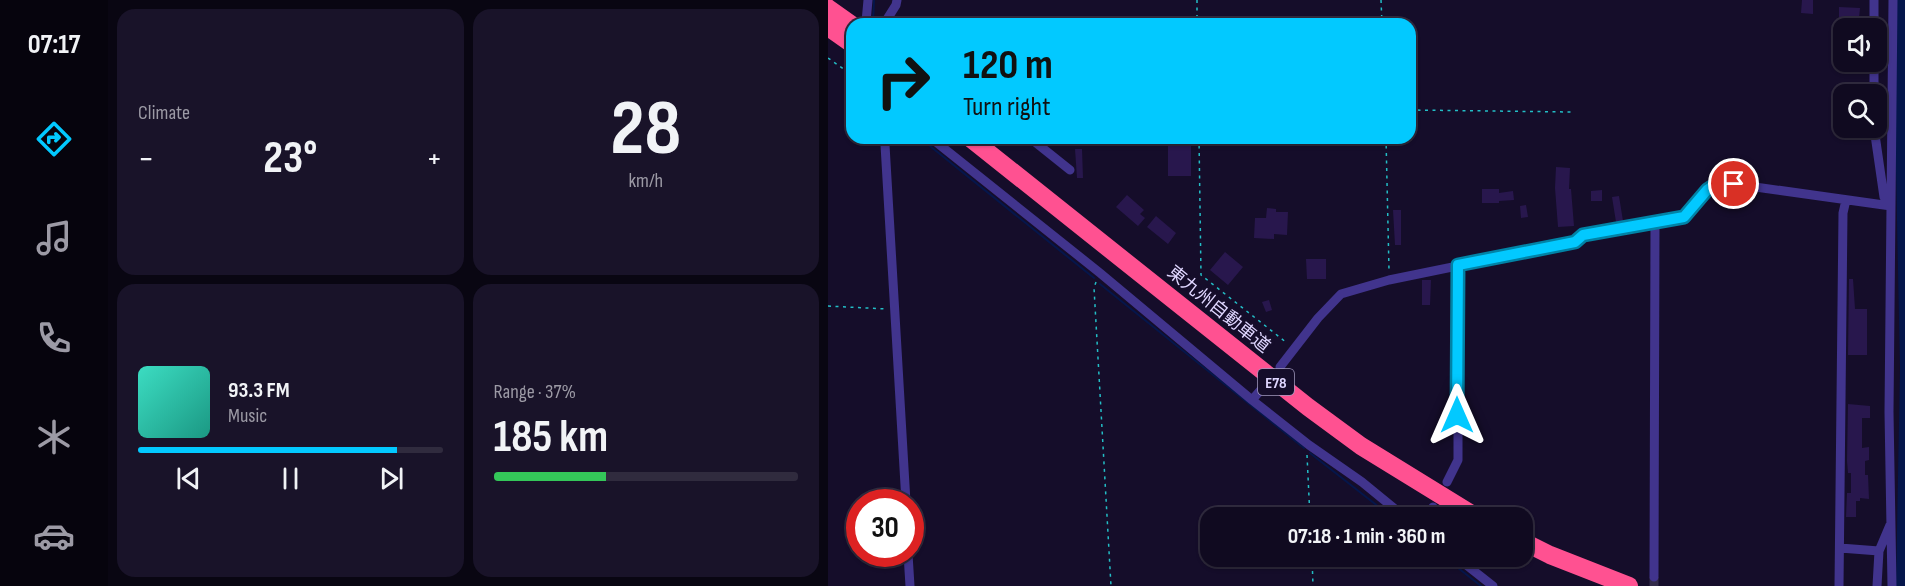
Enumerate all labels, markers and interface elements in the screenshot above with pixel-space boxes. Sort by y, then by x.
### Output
map controls [1833,18,1887,138]
button: sound [1833,18,1887,72]
text: 07:17 [28,29,80,61]
text: 120 m [963,40,1053,91]
icon: right [864,42,942,120]
text: 28 [610,83,681,176]
button: search [1833,84,1887,138]
text: Turn right [963,91,1050,123]
text: Climate [138,101,190,125]
icon: directions [33,118,75,160]
text: 23° [263,131,317,186]
text: − [138,139,154,179]
text: + [426,139,442,179]
pin [1708,158,1759,209]
icon: arrive [1717,167,1750,200]
text: km/h [628,169,663,193]
icon: music [33,217,75,259]
street label: 東九州自動車道 [1163,262,1274,357]
icon: phone [33,317,75,359]
road number: E78 [1258,369,1294,395]
text: 93.3 FM [228,377,290,404]
text: Range · 37% [494,380,576,404]
position arrow [1425,383,1489,447]
text: Music [228,404,267,428]
text: 185 km [494,410,608,465]
icon: climate [33,416,75,458]
icon: previous [172,462,205,495]
icon: pause [274,462,307,495]
icon: next [375,462,408,495]
speed limit sign: 30 [846,489,924,567]
icon: car [33,515,75,557]
text: 07:18 · 1 min · 360 m [1288,523,1445,550]

